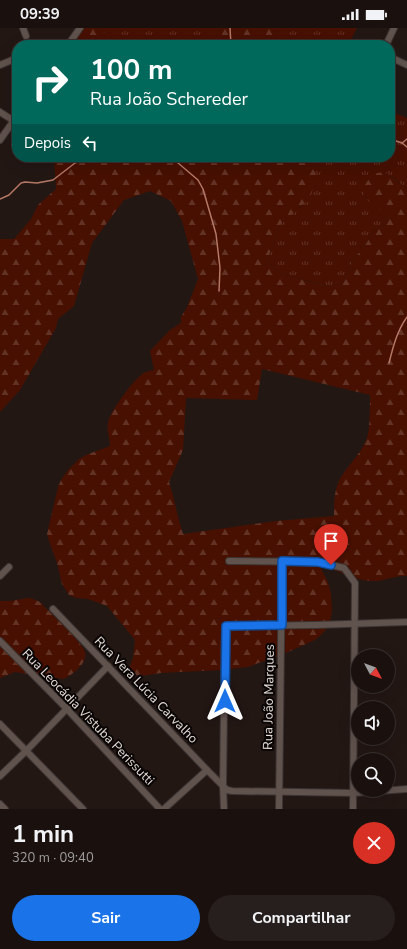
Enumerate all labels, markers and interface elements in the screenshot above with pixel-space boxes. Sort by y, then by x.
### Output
text: 09:39 [20,4,60,24]
text: 100 m [90,51,173,89]
icon: right [24,56,76,108]
text: Rua João Schereder [90,87,248,111]
icon: left [79,132,101,154]
text: Depois [24,133,71,153]
pin [314,524,348,565]
icon: arrive [320,530,342,552]
street label: Rua Vera Lúcia Carvalho [90,633,202,747]
street label: Rua João Marques [259,644,279,750]
street label: Rua Leocádia Vistuba Perissutti [18,645,158,789]
north arrow [351,649,395,693]
map controls [351,649,395,797]
position arrow [204,680,246,722]
button: sound [351,701,395,745]
button: search [351,753,395,797]
text: 1 min [12,818,74,850]
button: close [353,822,395,864]
text: 320 m · 09:40 [12,849,94,867]
button: Sair [12,895,200,941]
button: Compartilhar [208,895,395,941]

